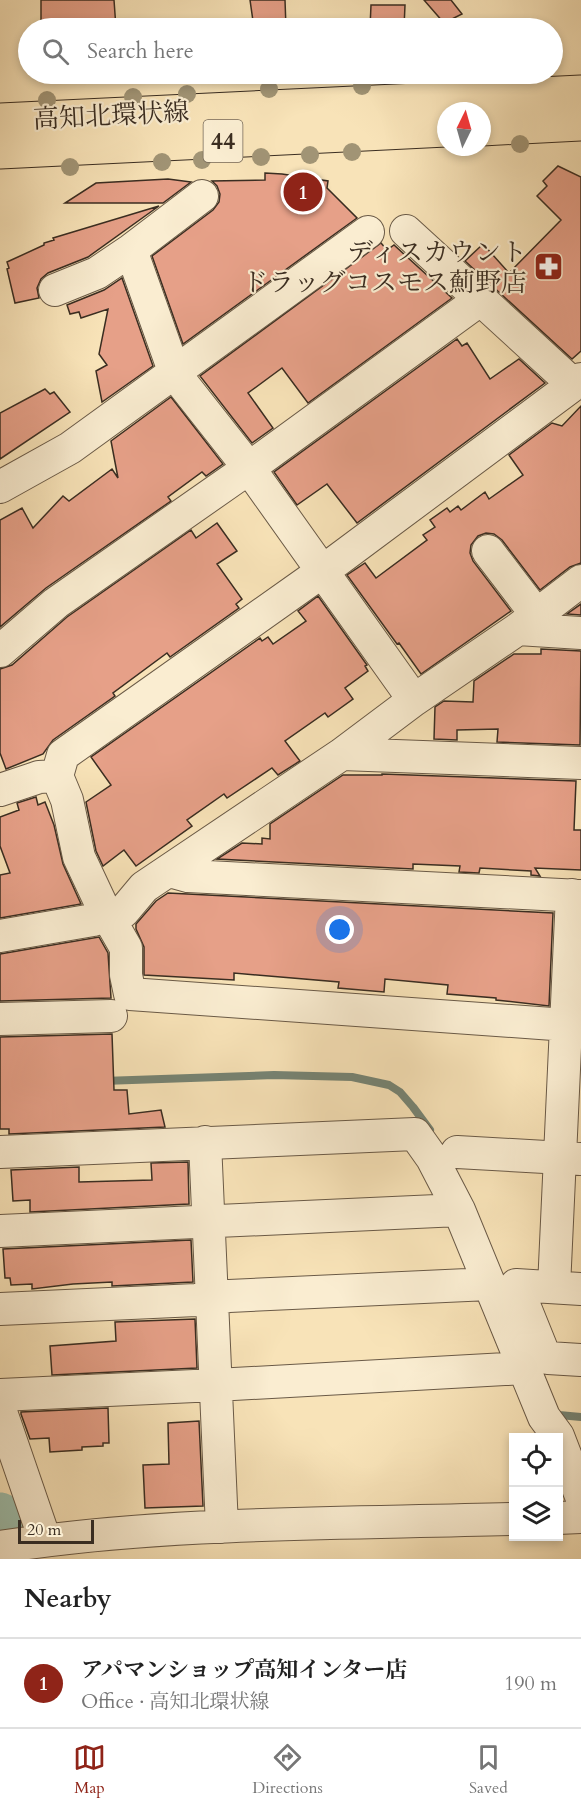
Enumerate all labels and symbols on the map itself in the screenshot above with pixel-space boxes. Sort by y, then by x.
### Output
street label: 高知北環状線 [32,94,190,137]
north arrow [437,102,491,156]
road number: 44 [204,120,242,162]
pin: 1 [284,170,322,214]
place label: ディスカウント ドラッグコスモス薊野店 [242,235,527,300]
pharmacy icon: ディスカウント ドラッグコスモス薊野店 [532,251,564,283]
your location [325,915,354,944]
scale bar [18,1517,94,1544]

